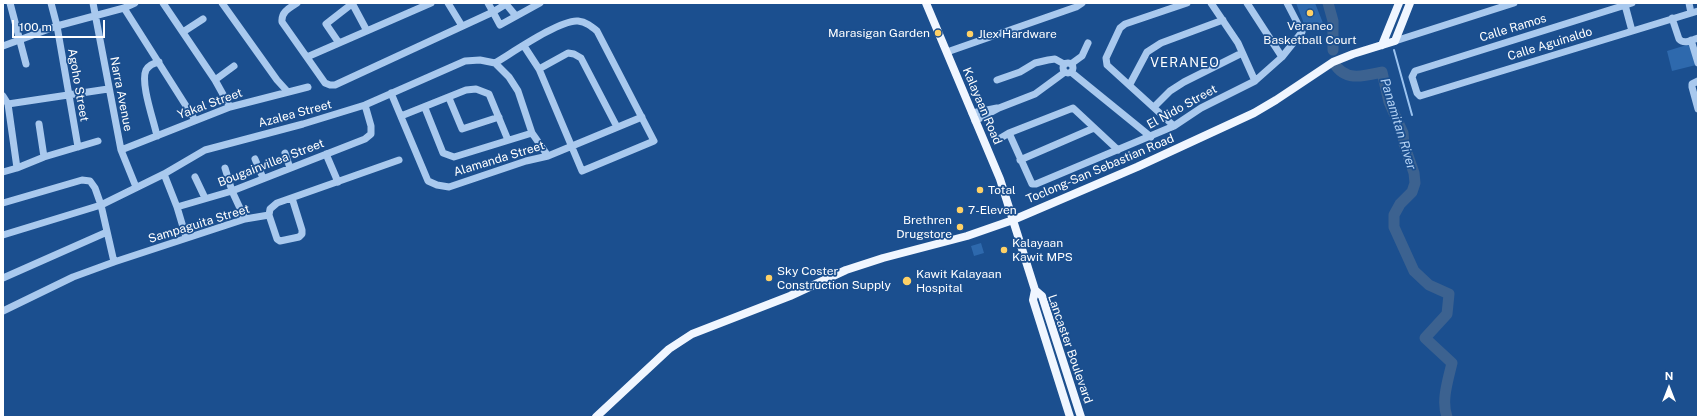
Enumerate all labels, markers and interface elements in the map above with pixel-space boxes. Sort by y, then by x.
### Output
marker: Veraneo Basketball Court [1305,8,1315,18]
street label: Calle Ramos [1478,11,1548,45]
scale bar [14,12,107,38]
place label: Veraneo Basketball Court [1263,19,1357,47]
text: 100 m [19,20,52,34]
street label: Calle Aguinaldo [1506,24,1594,64]
place label: Marasigan Garden [828,26,930,40]
place label: Jlex Hardware [978,27,1057,41]
marker: Marasigan Garden [933,28,943,38]
marker: Jlex Hardware [965,29,975,39]
street label: Agoho Street [64,47,92,123]
district label: VERANEO [1150,55,1220,71]
street label: Narra Avenue [107,56,135,132]
street label: Kalayaan Road [959,65,1005,147]
water label: Panamitan River [1377,76,1419,172]
street label: El Nido Street [1145,82,1219,132]
street label: Yakal Street [176,86,244,122]
street label: Azalea Street [257,97,333,131]
street label: Toclong-San Sebastian Road [1024,131,1176,207]
street label: Bougainvillea Street [216,136,326,190]
street label: Alamanda Street [452,138,546,180]
place label: Total [988,183,1016,197]
marker: Total [975,185,985,195]
street label: Sampaguita Street [147,202,251,246]
place label: 7-Eleven [968,203,1017,217]
marker: 7-Eleven [955,205,965,215]
place label: Brethren Drugstore [896,213,952,241]
marker: Brethren Drugstore [955,222,965,232]
place label: Kalayaan Kawit MPS [1012,236,1073,264]
marker: Kalayaan Kawit MPS [999,245,1009,255]
place label: Sky Coster Construction Supply [777,264,891,292]
place label: Kawit Kalayaan Hospital [916,267,1002,295]
marker: Sky Coster Construction Supply [764,273,774,283]
marker: Kawit Kalayaan Hospital [901,275,913,287]
street label: Lancaster Boulevard [1045,293,1095,405]
north arrow [1649,368,1689,408]
text: N [1665,370,1673,382]

